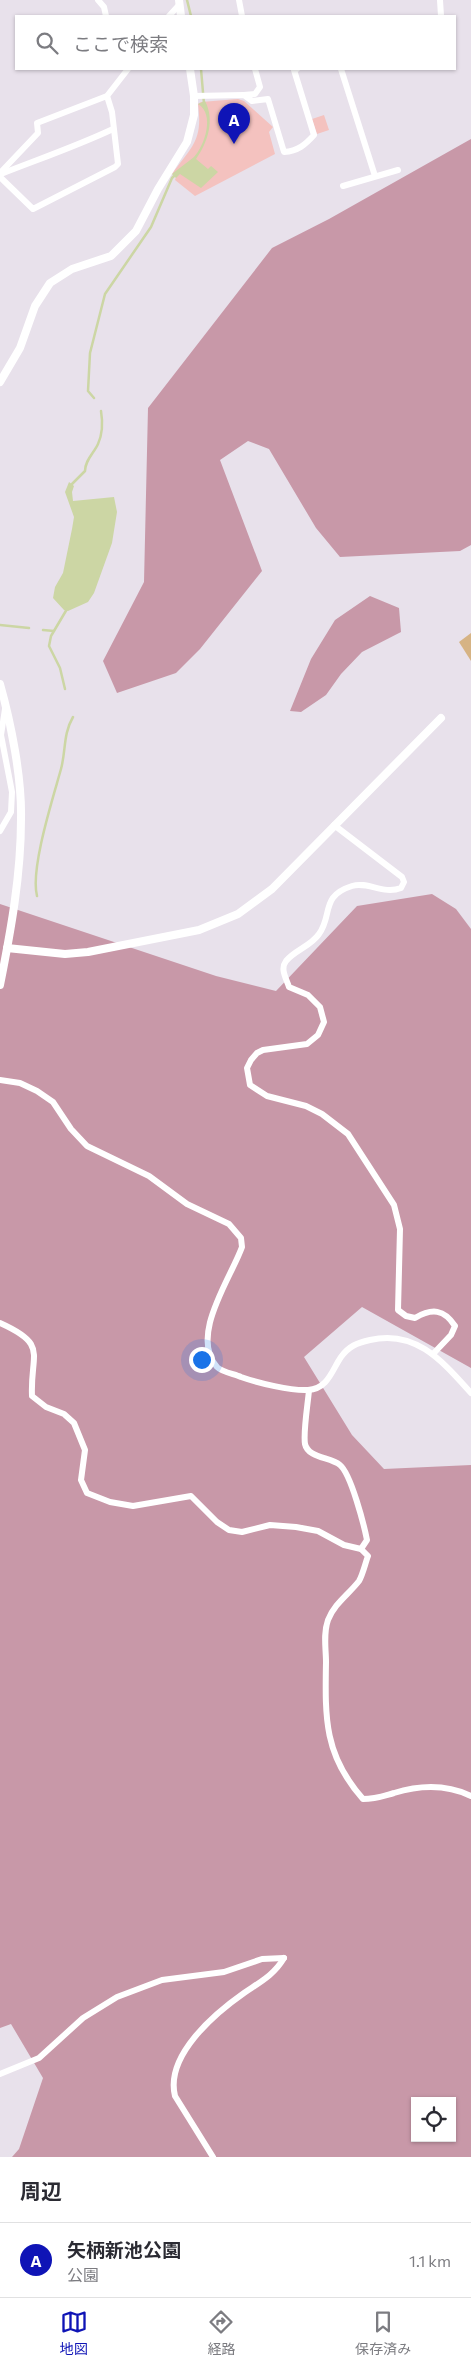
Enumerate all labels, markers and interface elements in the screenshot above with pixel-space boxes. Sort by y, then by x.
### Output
search box [15,15,456,70]
icon: search [33,29,61,57]
text: ここで検索 [73,32,168,55]
pin: A [218,103,250,144]
your location [189,1347,215,1373]
map controls [411,2097,456,2142]
button: locate [411,2097,456,2142]
text: 周辺 [20,2178,62,2203]
text: 矢柄新池公園 [67,2238,181,2261]
text: A [30,2251,42,2270]
text: 1.1 km [409,2251,451,2270]
text: 公園 [67,2265,99,2284]
tab: 地図 [60,2308,88,2358]
tab: 経路 [207,2308,235,2358]
tab: 保存済み [355,2308,411,2358]

